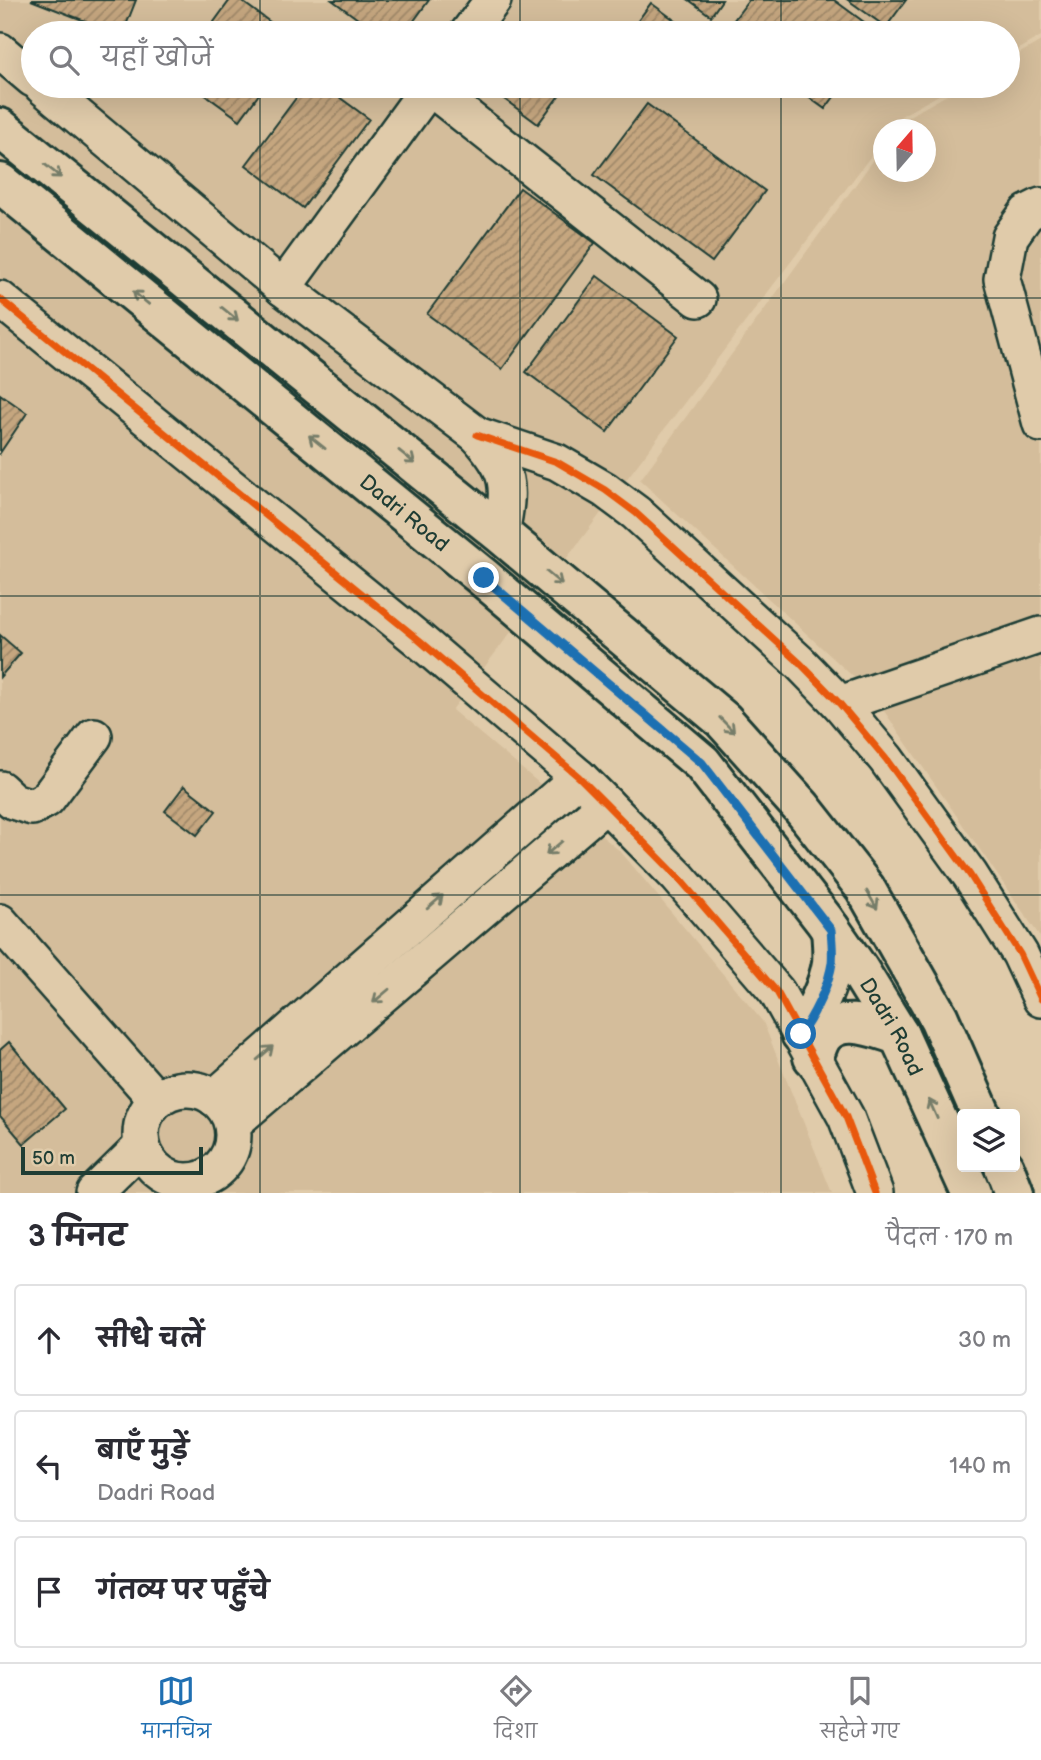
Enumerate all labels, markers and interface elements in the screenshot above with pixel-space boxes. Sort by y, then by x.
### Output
search box [21,21,1020,98]
icon: search [45,41,83,79]
text: यहाँ खोजें [101,43,213,74]
north arrow [873,119,936,182]
one-way arrow [44,163,62,178]
one-way arrow [132,290,150,305]
one-way arrow [220,306,238,322]
one-way arrow [308,434,326,449]
one-way arrow [397,449,415,465]
street label: Dadri Road [354,470,454,557]
route end [468,562,499,593]
one-way arrow [544,570,562,586]
one-way arrow [719,716,735,734]
one-way arrow [546,840,564,856]
one-way arrow [866,889,879,910]
one-way arrow [426,894,444,910]
street label: Dadri Road [854,974,928,1080]
one-way arrow [373,988,391,1004]
route start [785,1018,816,1049]
one-way arrow [256,1045,274,1061]
one-way arrow [925,1098,938,1119]
map controls [957,1109,1020,1172]
button: layers [957,1109,1020,1172]
scale bar [21,1144,203,1176]
text: 50 m [32,1147,75,1170]
text: 3 मिनट [28,1219,126,1255]
text: पैदल · 170 m [886,1224,1013,1252]
icon: ahead [30,1321,68,1359]
text: सीधे चलें [97,1324,204,1355]
text: 30 m [958,1326,1011,1354]
text: बाएँ मुड़ें [97,1436,189,1467]
icon: left [30,1447,68,1485]
text: 140 m [949,1452,1011,1480]
text: Dadri Road [97,1479,215,1507]
icon: arrive [30,1573,68,1611]
text: गंतव्य पर पहुँचे [97,1576,269,1607]
tab: मानचित्र [142,1672,211,1752]
tab: दिशा [494,1672,537,1752]
tab: सहेजे गए [820,1672,899,1752]

